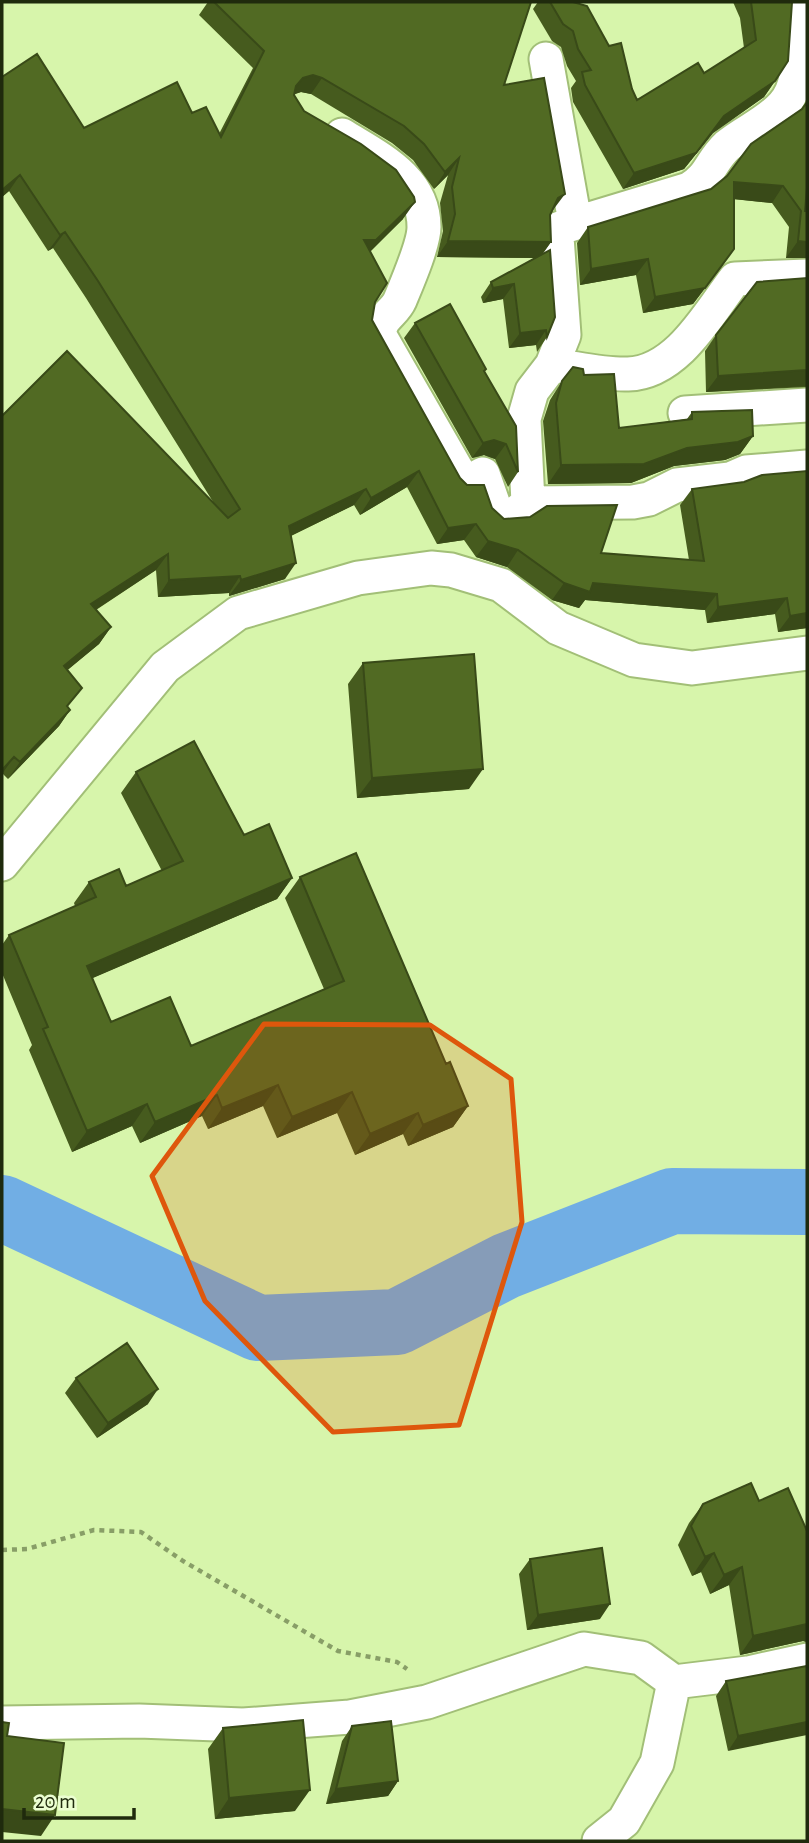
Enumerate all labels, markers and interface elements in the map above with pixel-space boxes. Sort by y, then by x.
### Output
scale bar [24,1776,135,1820]
text: 20 m [35,1791,76,1812]

